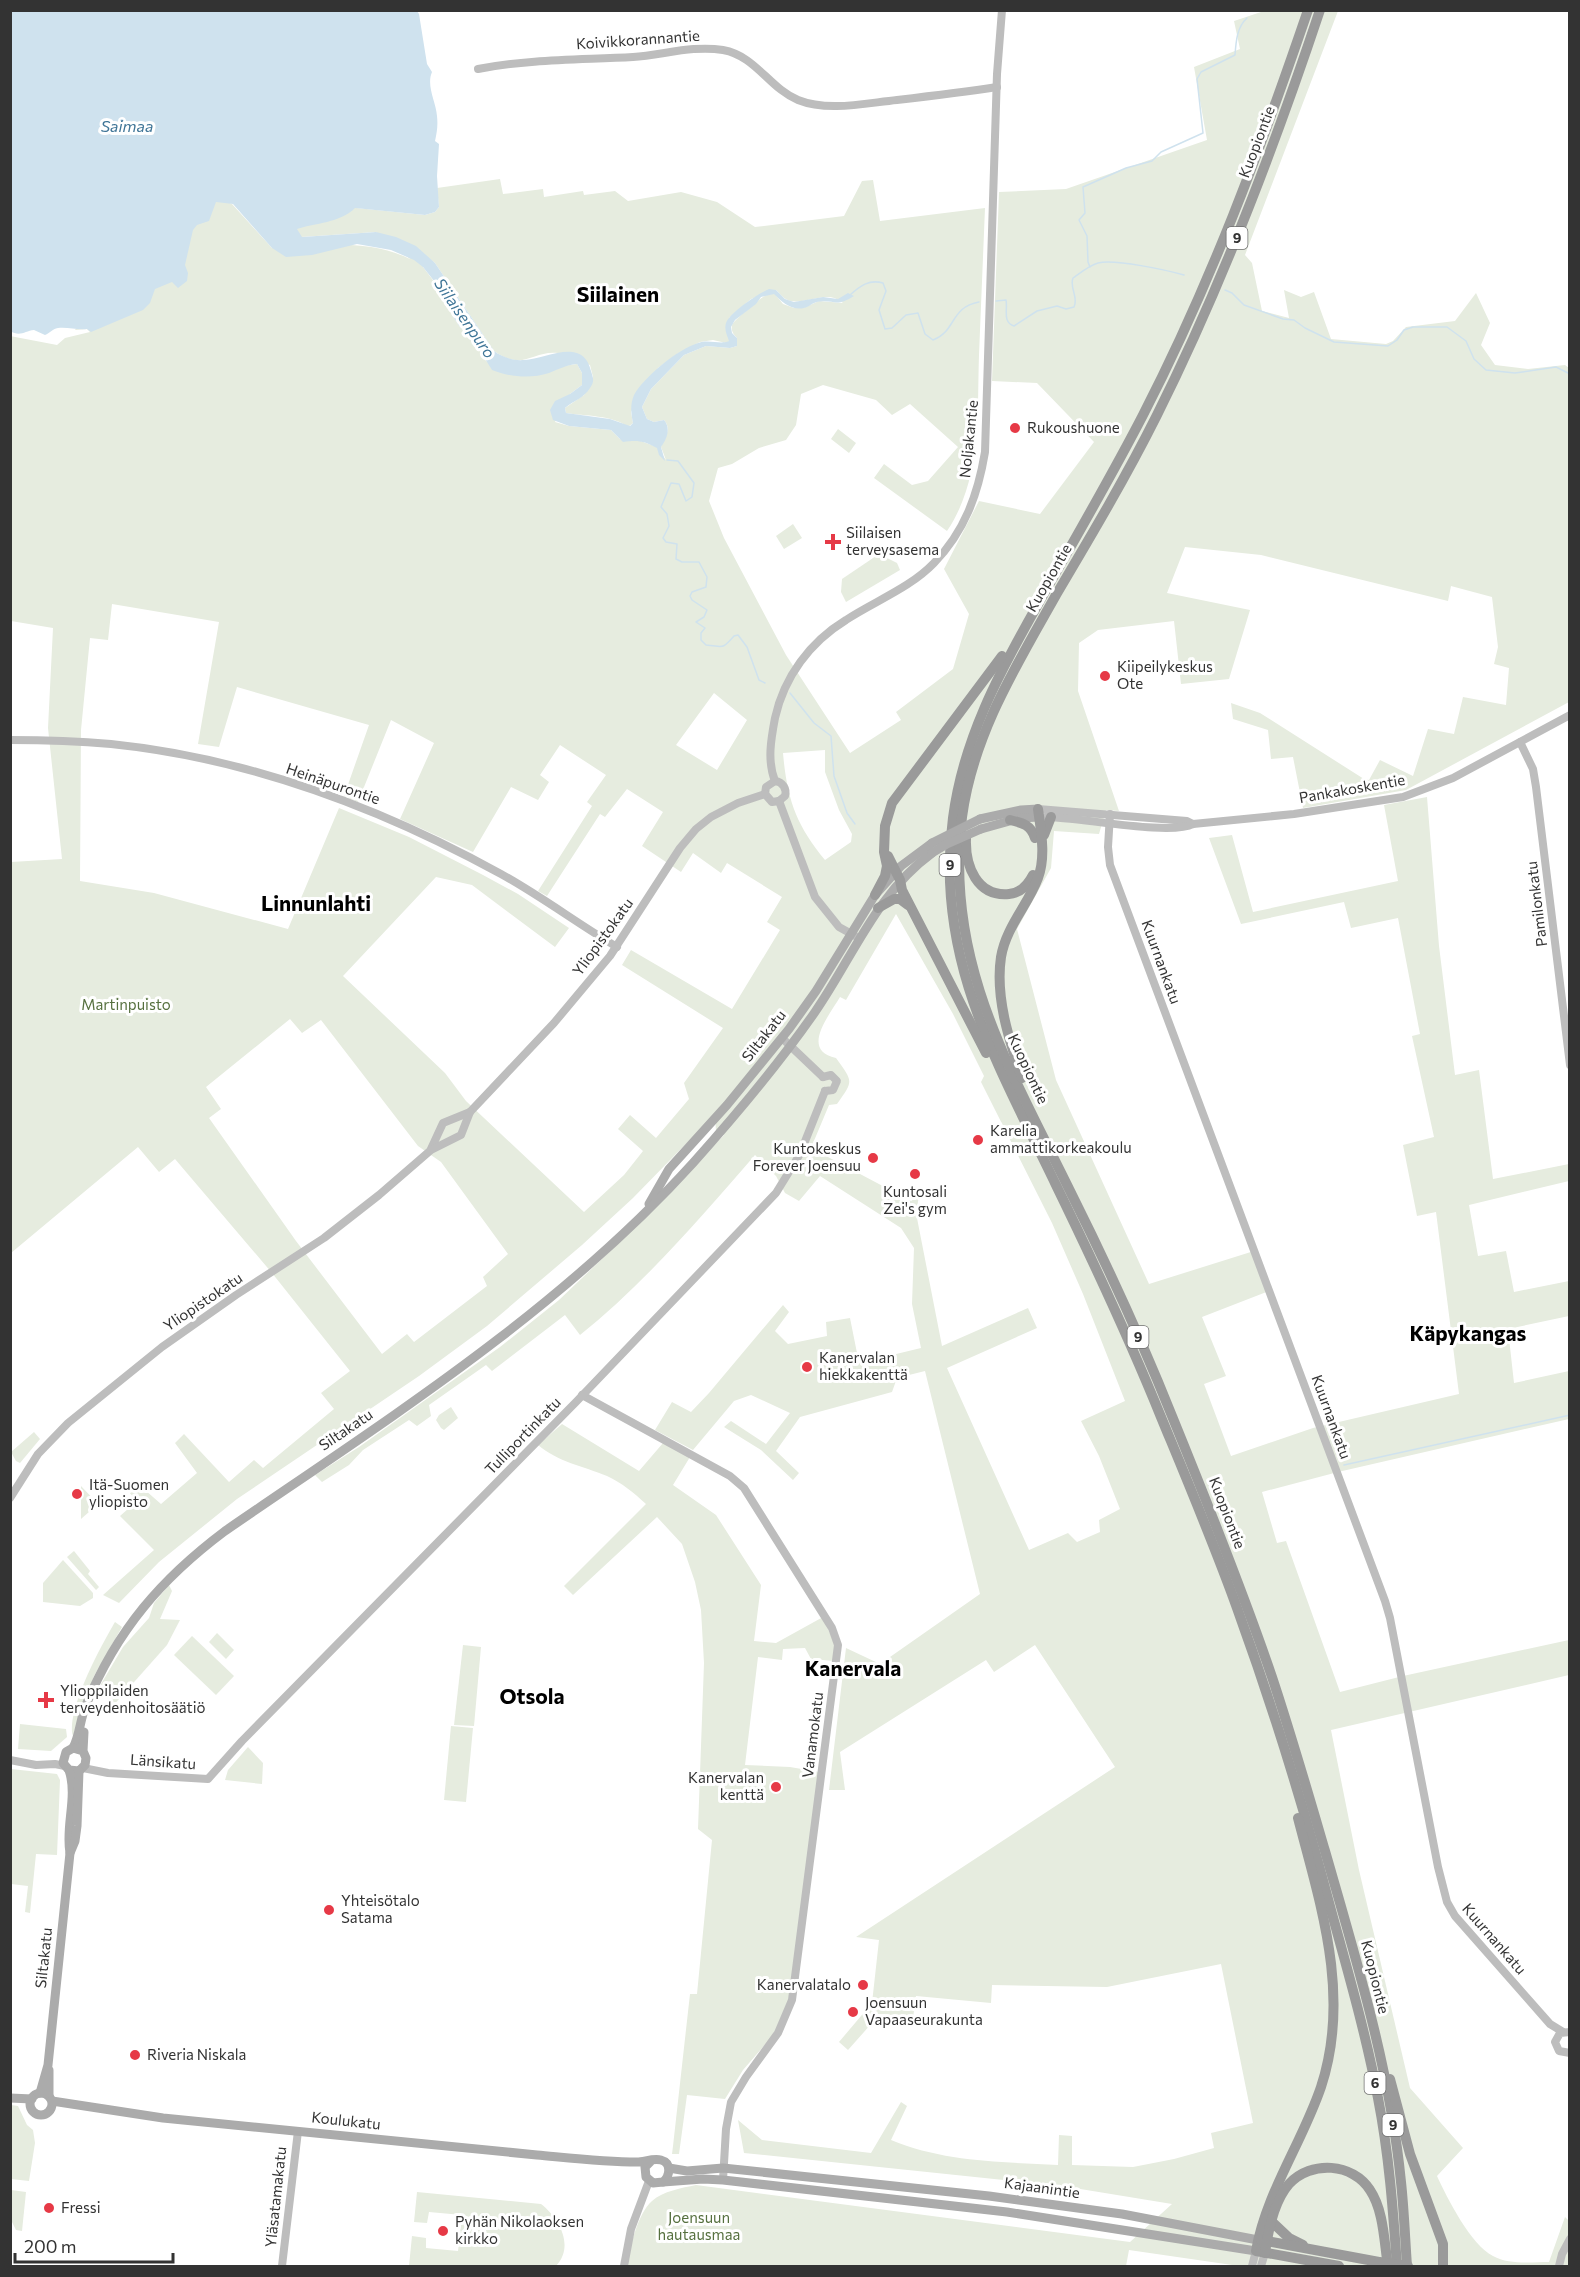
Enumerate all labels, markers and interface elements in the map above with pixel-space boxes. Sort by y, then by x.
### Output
street label: Koivikkorannantie [575,26,700,52]
street label: Kuopiontie [1234,103,1278,180]
water label: Saimaa [101,116,153,135]
road number: 9 [1226,227,1248,249]
water label: Siilaisenpuro [431,274,500,361]
district label: Siilainen [577,281,659,306]
street label: Noljakantie [955,399,981,479]
place label: Rukoushuone [1027,418,1120,436]
marker: Rukoushuone [1008,421,1022,435]
place label: Siilaisen terveysasema [846,523,939,558]
marker: Siilaisen terveysasema [824,533,842,551]
street label: Kuopiontie [1021,540,1075,615]
place label: Kiipeilykeskus Ote [1117,657,1213,692]
marker: Kiipeilykeskus Ote [1098,669,1112,683]
street label: Heinäpurontie [284,759,383,808]
street label: Pankakoskentie [1297,770,1406,806]
road number: 9 [940,854,960,876]
street label: Pamilonkatu [1522,860,1550,948]
district label: Linnunlahti [261,890,371,915]
street label: Yliopistokatu [568,894,636,979]
street label: Kuurnankatu [1138,917,1185,1006]
park label: Martinpuisto [81,995,171,1013]
street label: Siltakatu [737,1006,789,1065]
street label: Kuopiontie [1005,1031,1053,1107]
place label: Karelia ammattikorkeakoulu [990,1121,1132,1156]
marker: Karelia ammattikorkeakoulu [971,1133,985,1147]
place label: Kuntokeskus Forever Joensuu [753,1139,861,1174]
marker: Kuntokeskus Forever Joensuu [866,1151,880,1165]
marker: Kuntosali Zei's gym [908,1167,922,1181]
place label: Kuntosali Zei's gym [883,1182,947,1217]
street label: Yliopistokatu [160,1268,245,1334]
district label: Käpykangas [1410,1320,1527,1345]
road number: 9 [1128,1326,1148,1348]
place label: Kanervalan hiekkakenttä [819,1348,908,1383]
marker: Kanervalan hiekkakenttä [800,1360,814,1374]
street label: Kuurnankatu [1308,1372,1355,1461]
street label: Tulliportinkatu [481,1393,564,1478]
street label: Siltakatu [315,1405,376,1454]
street label: Kuopiontie [1206,1474,1250,1551]
place label: Itä-Suomen yliopisto [89,1475,169,1510]
marker: Itä-Suomen yliopisto [70,1487,84,1501]
district label: Kanervala [805,1655,901,1680]
place label: Ylioppilaiden terveydenhoitosäätiö [60,1681,205,1716]
district label: Otsola [499,1683,565,1708]
marker: Ylioppilaiden terveydenhoitosäätiö [37,1691,55,1709]
street label: Vanamokatu [798,1691,826,1779]
street label: Länsikatu [129,1750,197,1772]
place label: Kanervalan kenttä [688,1768,764,1803]
marker: Kanervalan kenttä [769,1780,783,1794]
place label: Yhteisötalo Satama [341,1891,420,1926]
street label: Kuurnankatu [1459,1899,1530,1978]
marker: Yhteisötalo Satama [322,1903,336,1917]
street label: Siltakatu [31,1927,55,1989]
street label: Kuopiontie [1358,1938,1394,2016]
place label: Kanervalatalo [757,1975,851,1993]
marker: Kanervalatalo [856,1978,870,1992]
place label: Joensuun Vapaaseurakunta [865,1993,983,2028]
marker: Joensuun Vapaaseurakunta [846,2005,860,2019]
place label: Riveria Niskala [147,2045,246,2063]
marker: Riveria Niskala [128,2048,142,2062]
road number: 6 [1364,2072,1386,2094]
street label: Koulukatu [311,2107,382,2133]
road number: 9 [1382,2114,1404,2136]
street label: Yläsatamakatu [261,2145,289,2248]
street label: Kajaanintie [1003,2173,1081,2201]
place label: Fressi [61,2198,101,2216]
marker: Fressi [42,2201,56,2215]
park label: Joensuun hautausmaa [658,2208,740,2243]
place label: Pyhän Nikolaoksen kirkko [455,2212,584,2247]
marker: Pyhän Nikolaoksen kirkko [436,2224,450,2238]
scale bar [15,2226,172,2264]
text: 200 m [24,2235,77,2257]

